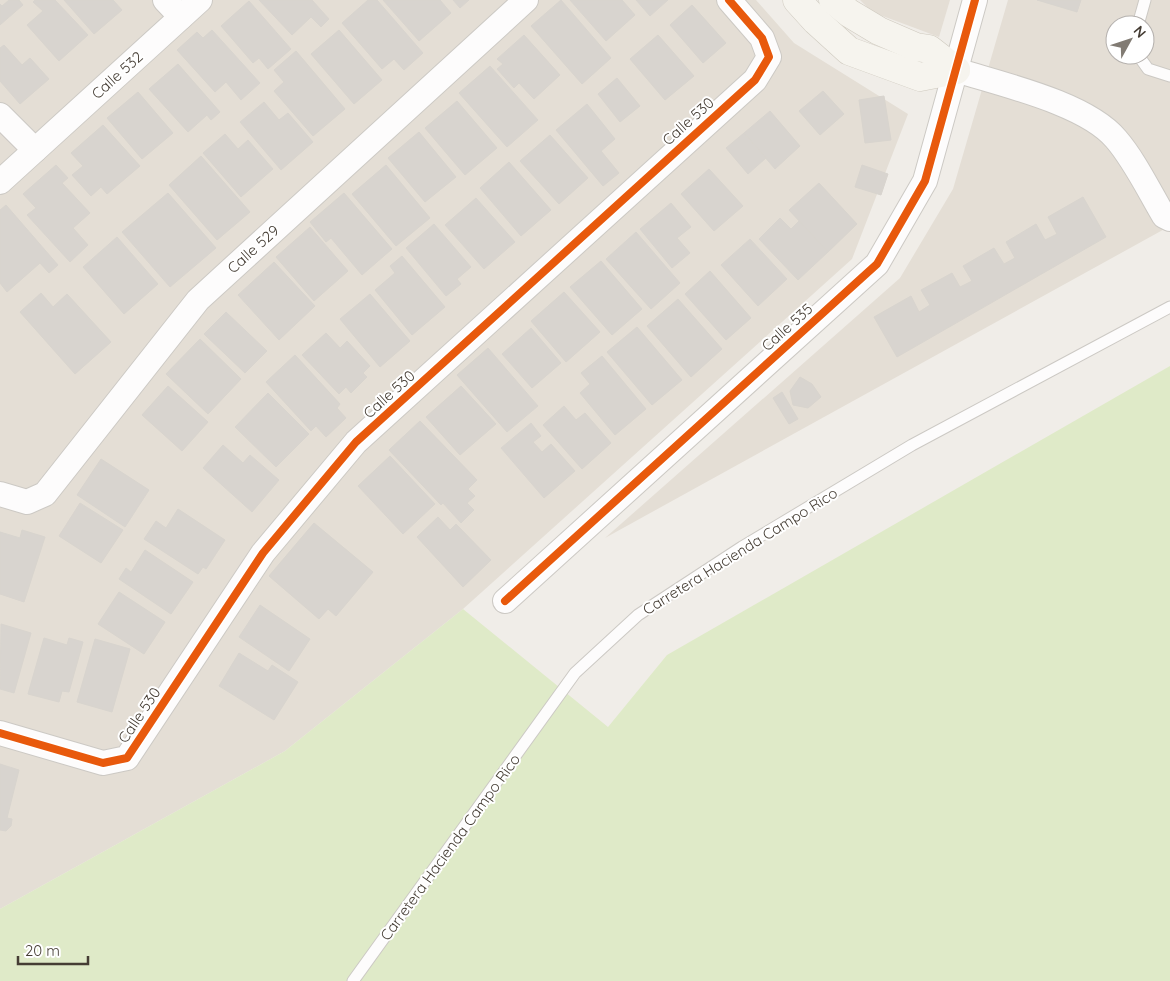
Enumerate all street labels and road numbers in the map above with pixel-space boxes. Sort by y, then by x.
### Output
street label: Calle 532 [87,47,147,103]
street label: Calle 530 [658,93,718,149]
street label: Calle 529 [223,221,283,277]
street label: Calle 535 [757,299,817,355]
street label: Calle 530 [359,366,419,422]
street label: Carretera Hacienda Campo Rico [639,483,841,619]
street label: Calle 530 [113,683,165,746]
street label: Carretera Hacienda Campo Rico [376,750,524,944]

